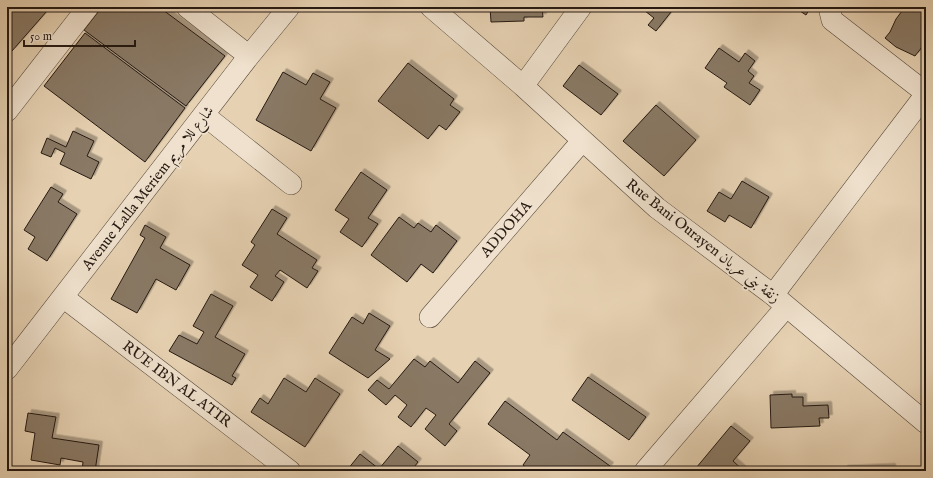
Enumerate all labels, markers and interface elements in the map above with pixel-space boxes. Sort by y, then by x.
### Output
scale bar [24,22,135,48]
text: 50 m [30,29,52,44]
street label: Avenue Lalla Meriem شارع للا مريم [77,102,221,277]
street label: Rue Bani Ourayen زنقة بني عريان [620,175,784,310]
street label: ADDOHA [475,196,536,262]
street label: RUE IBN AL ATIR [118,337,236,432]

